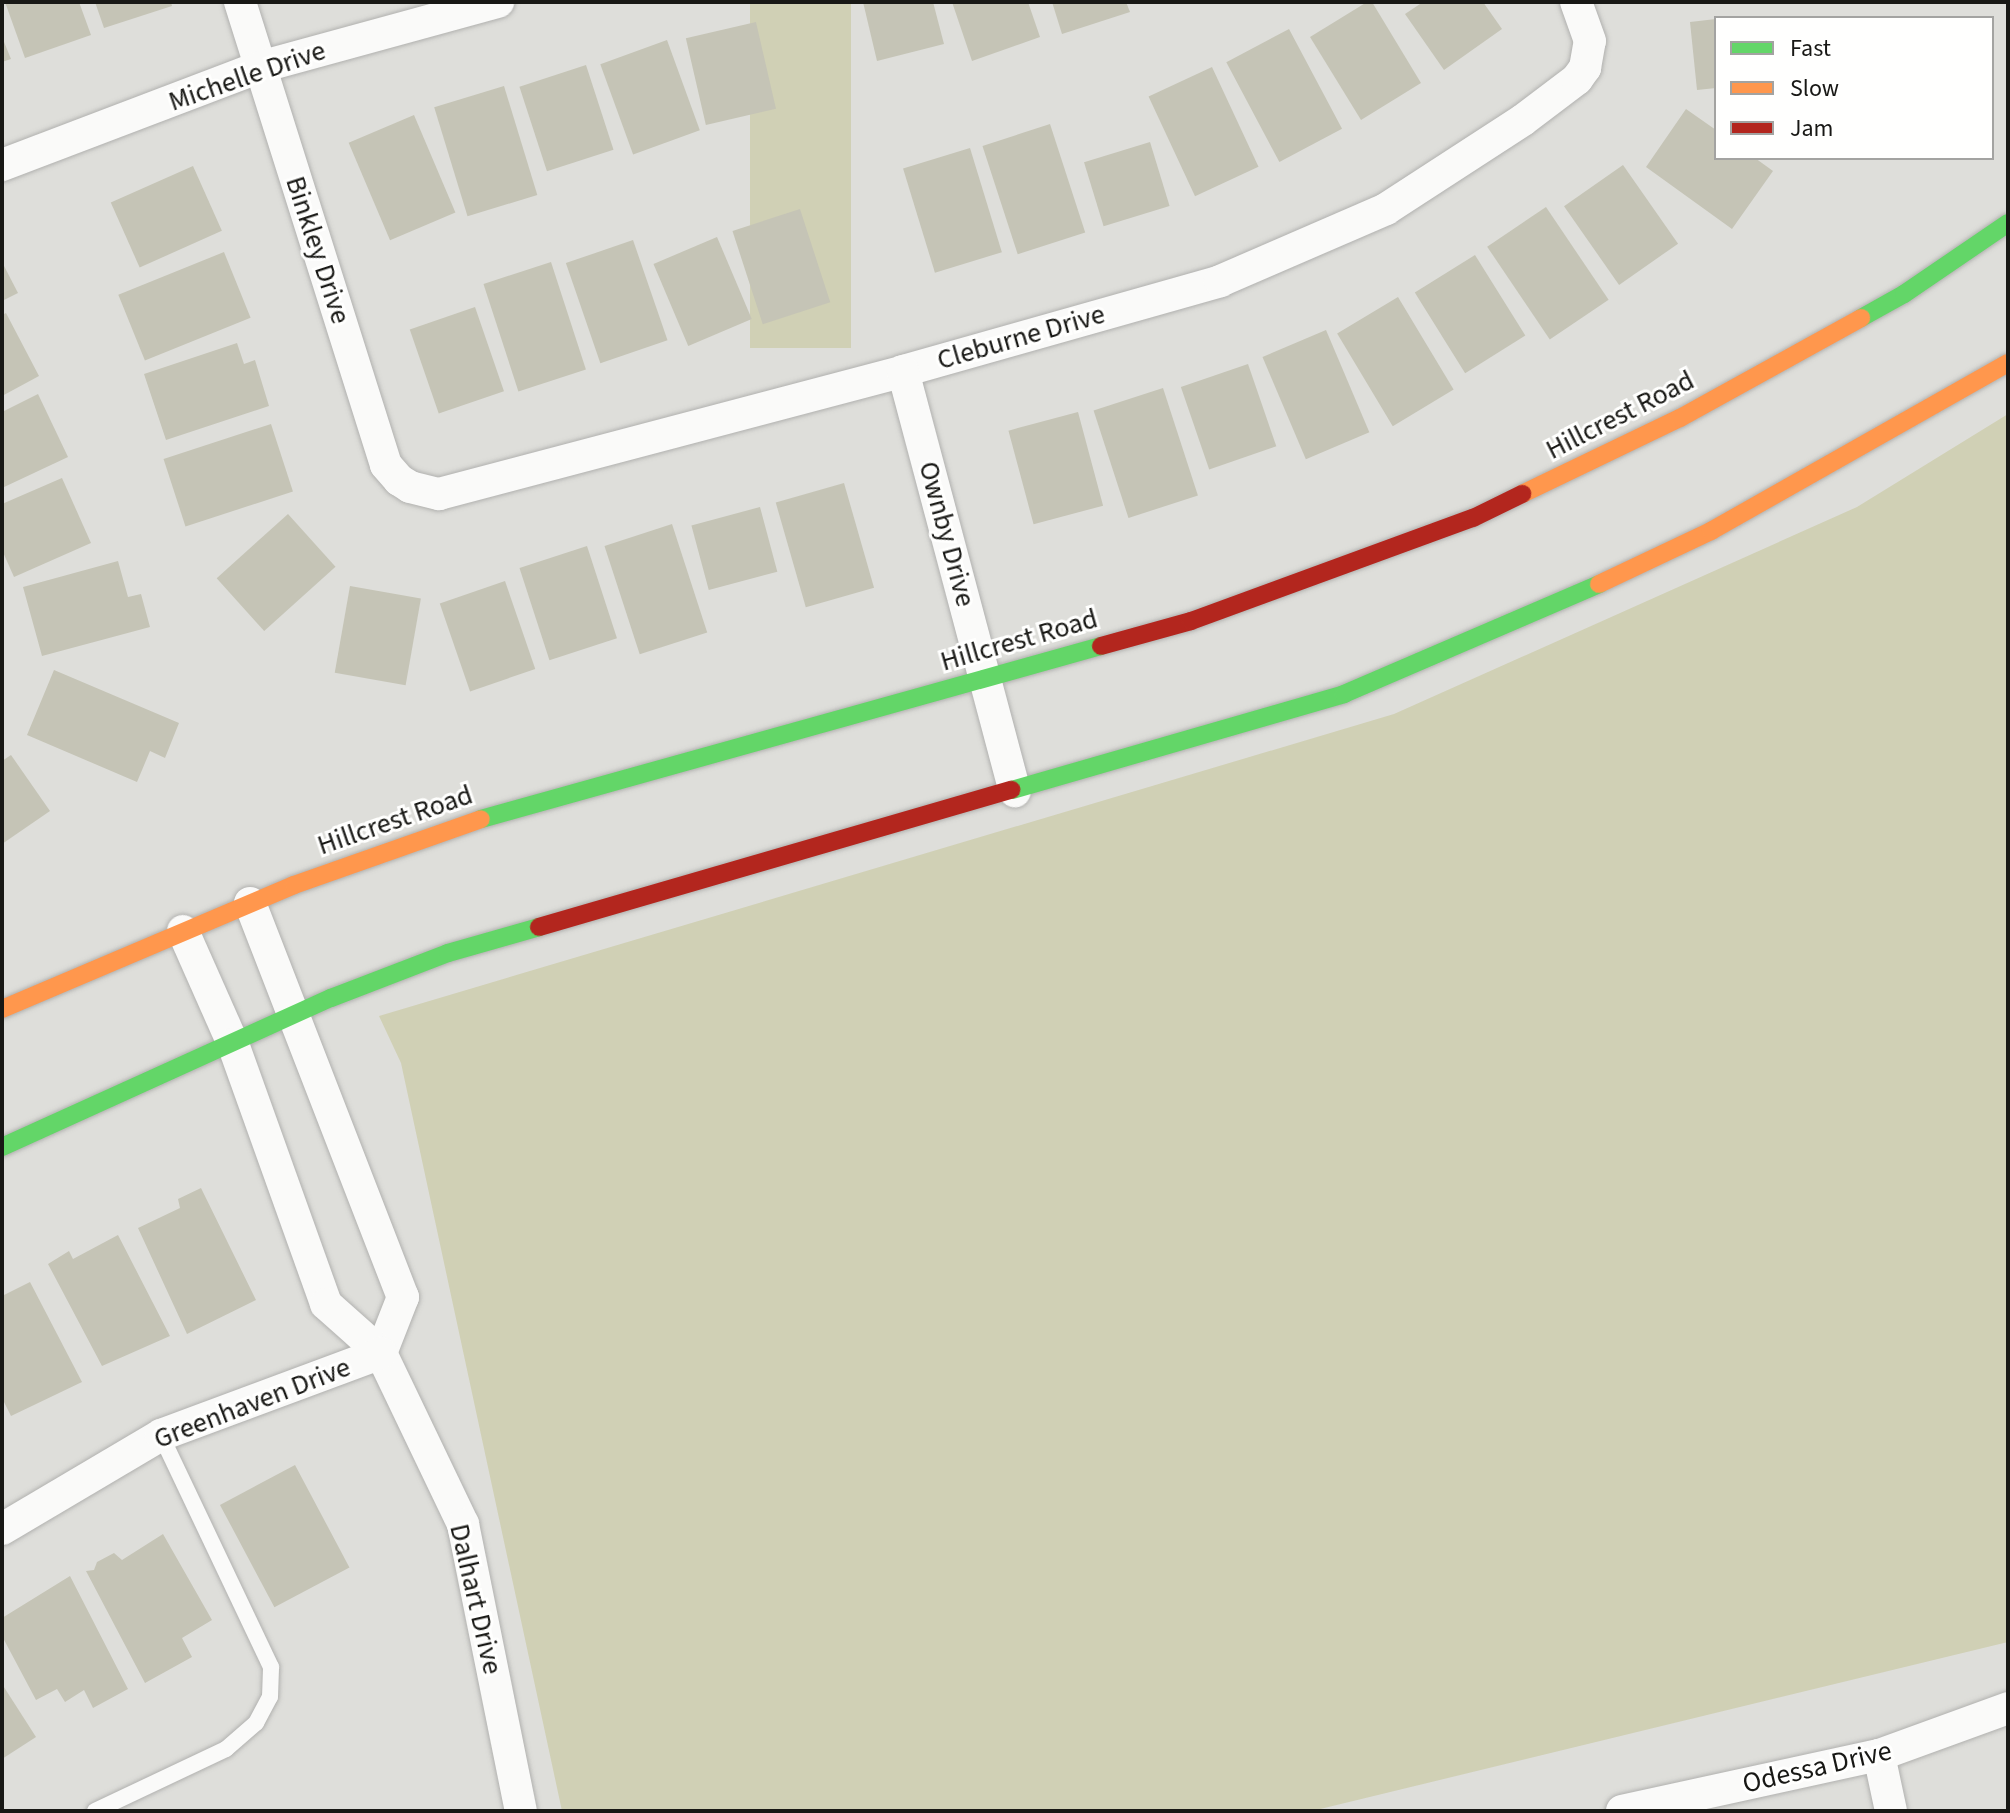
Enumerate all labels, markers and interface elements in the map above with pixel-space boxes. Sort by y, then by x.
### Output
legend [1714,16,1994,160]
text: Fast [1790,31,1831,66]
street label: Michelle Drive [164,33,330,119]
text: Slow [1790,71,1839,106]
text: Jam [1790,111,1834,146]
street label: Binkley Drive [278,172,358,328]
street label: Cleburne Drive [933,297,1109,377]
street label: Hillcrest Road [1540,363,1700,467]
street label: Ownby Drive [912,458,982,610]
street label: Hillcrest Road [937,602,1101,678]
street label: Hillcrest Road [313,778,477,862]
street label: Greenhaven Drive [149,1350,355,1456]
street label: Dalhart Drive [442,1521,510,1677]
street label: Odessa Drive [1739,1734,1895,1800]

